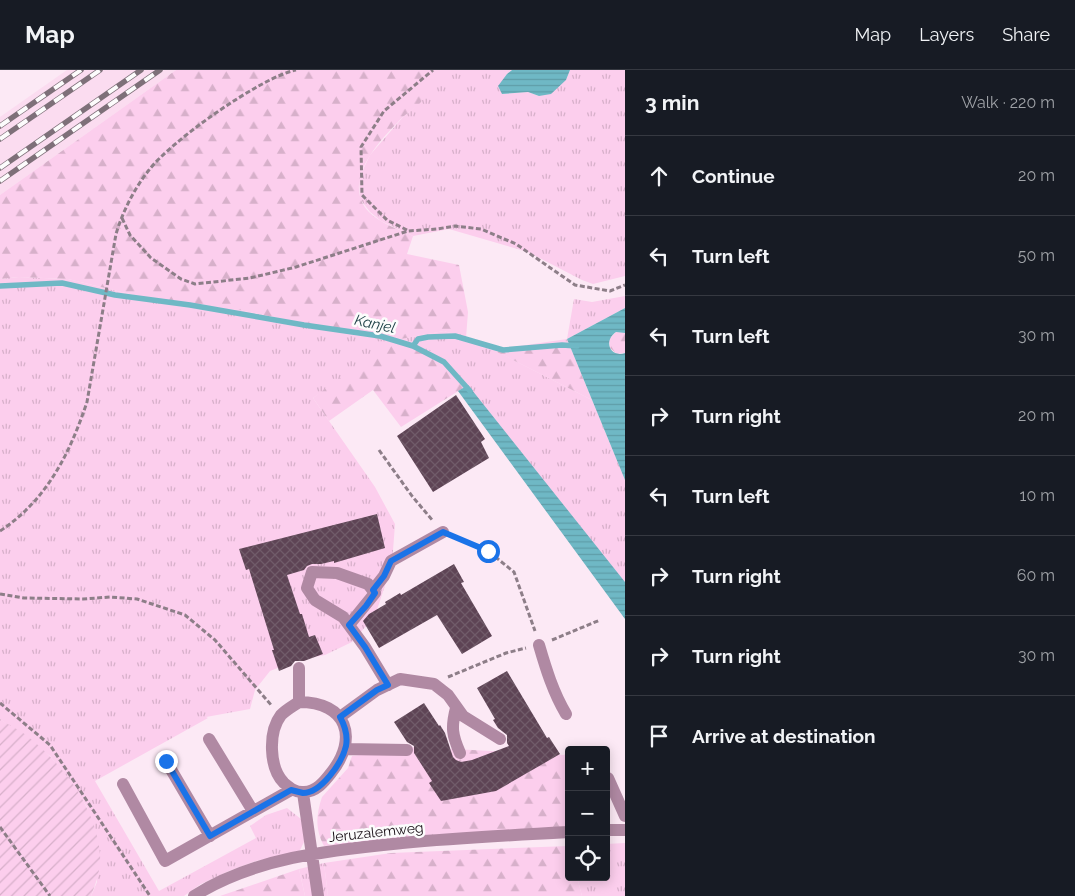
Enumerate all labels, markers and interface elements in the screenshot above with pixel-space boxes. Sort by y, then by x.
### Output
text: Map [25,20,75,49]
text: Map [855,24,891,45]
text: Layers [919,24,974,45]
text: Share [1002,24,1050,45]
text: 3 min [645,90,699,115]
text: Walk · 220 m [961,93,1055,112]
icon: ahead [645,162,673,190]
text: Continue [692,165,775,187]
text: 20 m [1018,166,1055,185]
icon: left [645,242,673,270]
text: Turn left [692,245,769,267]
text: 50 m [1018,246,1055,265]
water label: Kanjel [353,311,397,337]
icon: left [645,322,673,350]
text: Turn left [692,325,769,347]
text: 30 m [1018,326,1055,345]
icon: right [645,402,673,430]
text: Turn right [692,405,781,427]
text: 20 m [1018,406,1055,425]
icon: left [645,482,673,510]
text: Turn left [692,485,769,507]
text: 10 m [1020,486,1055,505]
route start [477,540,500,563]
icon: right [645,562,673,590]
text: Turn right [692,565,781,587]
text: 60 m [1017,566,1055,585]
icon: right [645,642,673,670]
text: Turn right [692,645,781,667]
text: 30 m [1018,646,1055,665]
icon: arrive [645,722,673,750]
text: Arrive at destination [692,725,876,747]
map controls [565,746,610,881]
button: + [565,746,610,791]
route end [155,750,178,773]
button: − [565,791,610,836]
street label: Jeruzalemweg [328,819,424,845]
button: locate [565,836,610,881]

